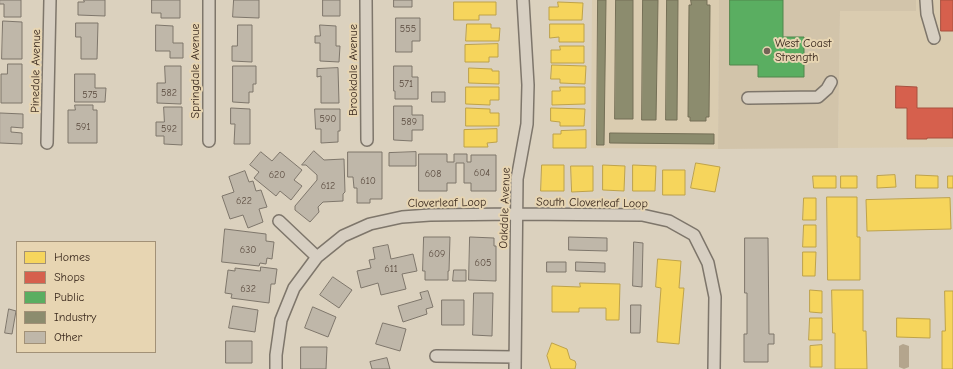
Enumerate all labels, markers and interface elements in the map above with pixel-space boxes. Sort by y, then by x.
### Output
street label: Springdale Avenue [189,23,203,119]
house number: 555 [400,23,416,35]
street label: Brookdale Avenue [347,24,361,116]
street label: Pinedale Avenue [28,29,44,113]
place label: West Coast Strength [775,37,831,65]
marker: West Coast Strength [762,46,772,56]
house number: 571 [399,78,413,90]
house number: 582 [161,87,177,99]
house number: 575 [82,89,98,101]
house number: 590 [320,113,336,125]
house number: 589 [401,116,417,128]
house number: 591 [76,121,90,133]
house number: 592 [161,123,177,135]
house number: 604 [474,167,490,179]
street label: Oakdale Avenue [496,167,514,249]
house number: 608 [425,168,441,180]
house number: 620 [269,169,285,181]
house number: 610 [360,175,376,187]
house number: 612 [321,180,335,192]
house number: 622 [236,195,252,207]
street label: Cloverleaf Loop [407,195,487,211]
street label: South Cloverleaf Loop [536,195,648,211]
legend [16,241,156,353]
house number: 630 [240,244,256,256]
house number: 609 [429,248,445,260]
text: Homes [54,250,90,264]
house number: 605 [475,257,491,269]
house number: 611 [384,263,398,275]
text: Shops [54,270,85,284]
house number: 632 [240,283,256,295]
text: Public [54,290,84,304]
text: Industry [54,310,96,324]
text: Other [54,330,82,344]

